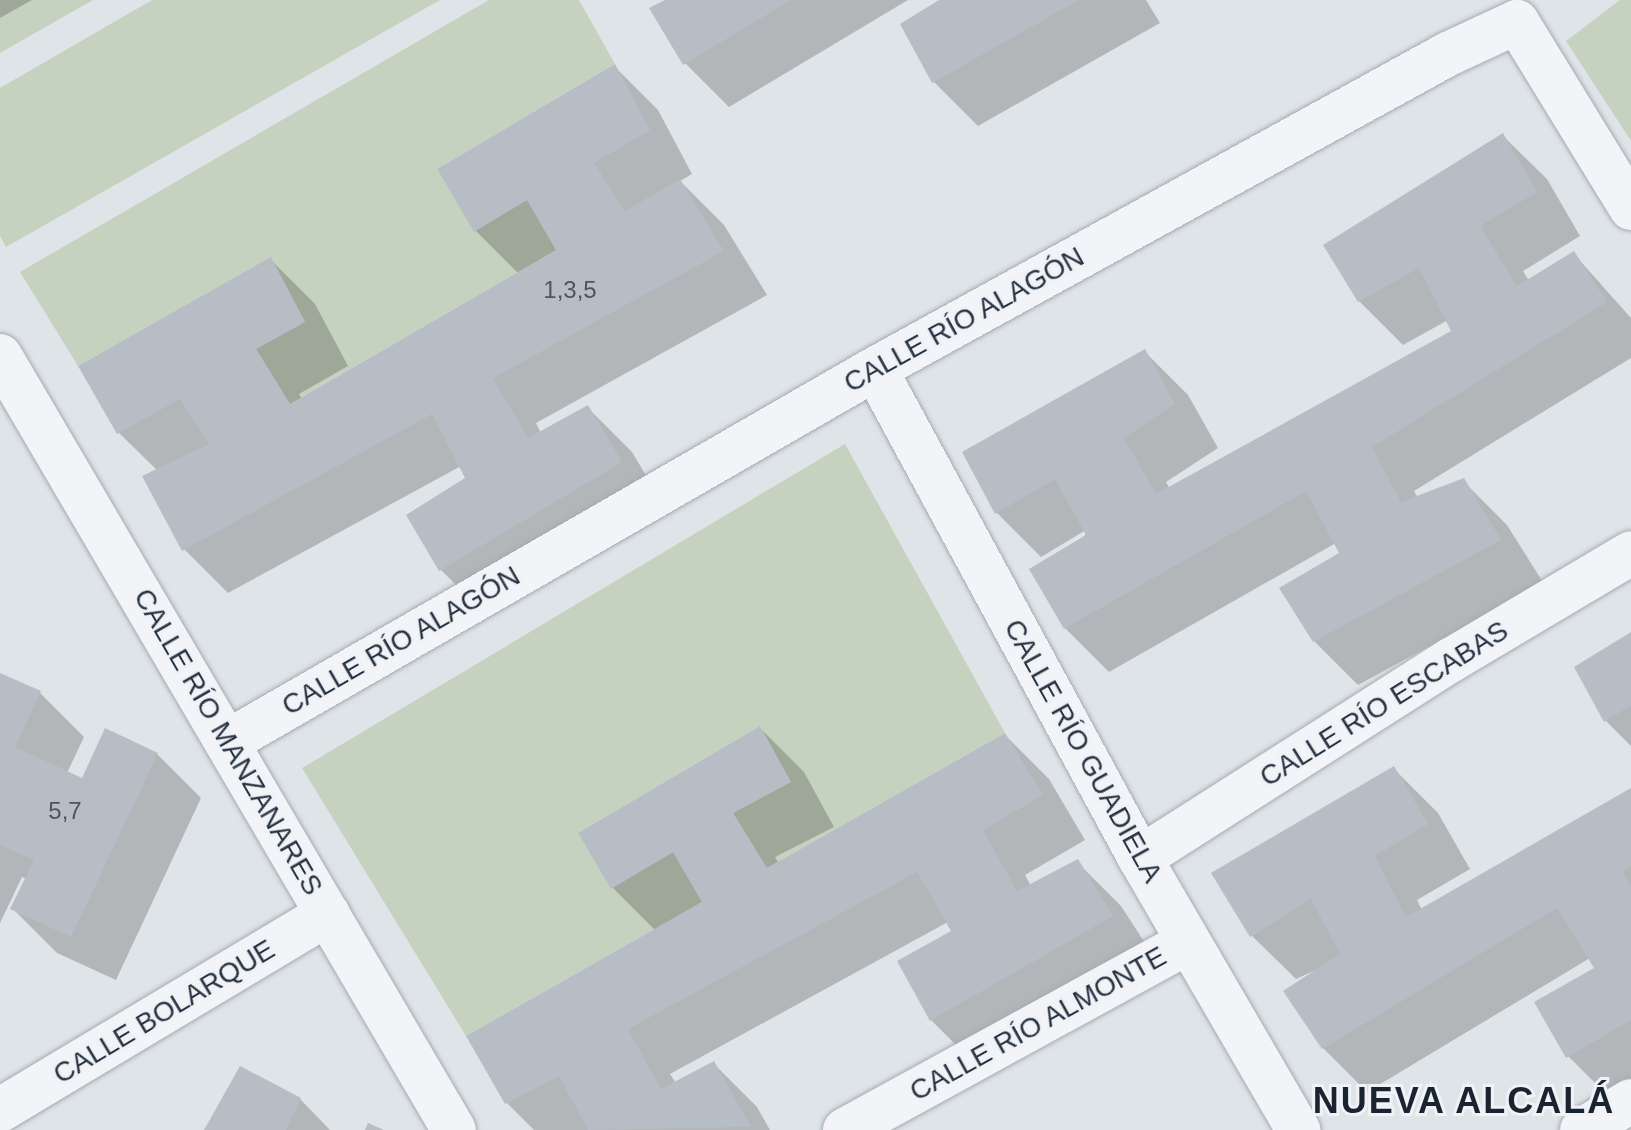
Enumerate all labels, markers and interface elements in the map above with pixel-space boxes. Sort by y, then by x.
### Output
street label: CALLE RÍO ALAGÓN [837,240,1091,400]
house number: 1,3,5 [543,276,597,304]
street label: CALLE RÍO ALAGÓN [275,559,527,723]
street label: CALLE RÍO MANZANARES [126,583,330,901]
street label: CALLE RÍO GUADIELA [997,614,1169,888]
street label: CALLE RÍO ESCABAS [1254,614,1514,794]
house number: 5,7 [48,797,82,825]
street label: CALLE BOLARQUE [47,933,281,1091]
street label: CALLE RÍO ALMONTE [903,939,1173,1109]
district label: NUEVA ALCALÁ [1311,1079,1617,1123]

